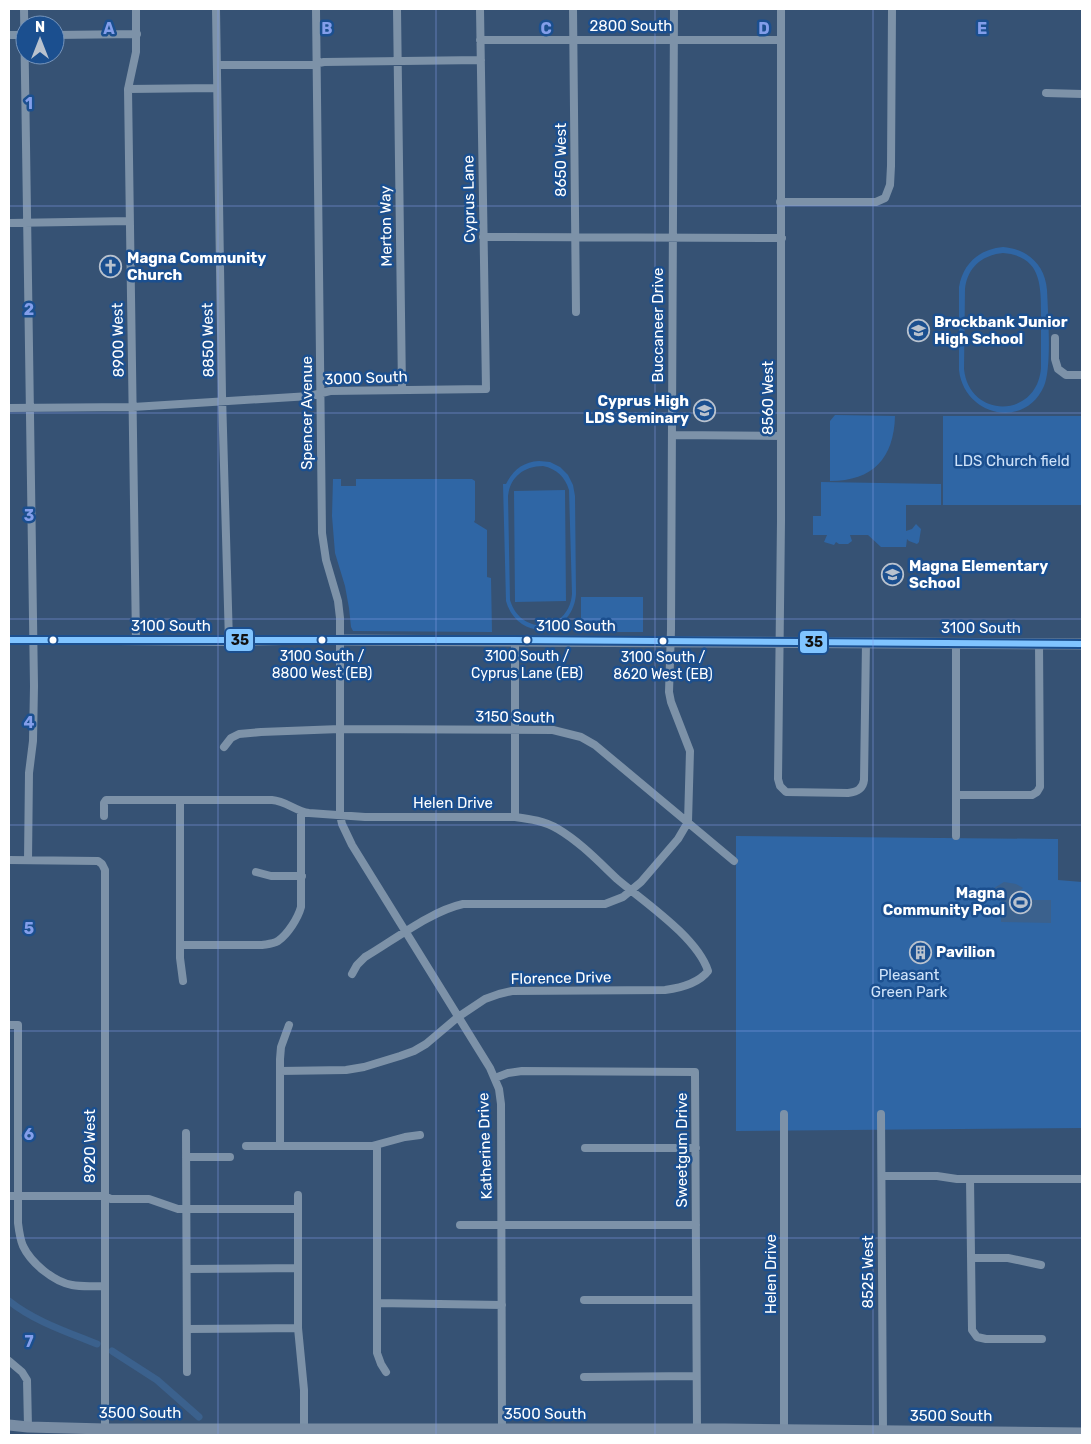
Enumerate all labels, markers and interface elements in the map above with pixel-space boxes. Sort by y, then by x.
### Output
north arrow [15,15,65,65]
street label: 2800 South [589,17,673,35]
text: N [35,19,45,36]
text: A [103,19,115,38]
text: B [321,19,333,38]
text: C [540,19,552,38]
text: D [758,19,770,38]
text: E [977,19,987,38]
text: 1 [25,94,33,113]
street label: 8650 West [552,123,570,197]
street label: Cyprus Lane [459,155,479,243]
street label: Merton Way [376,185,396,267]
place label: Magna Community Church [127,249,266,284]
church icon: Magna Community Church [99,255,123,279]
street label: Buccaneer Drive [649,268,667,382]
text: 2 [24,300,34,319]
street label: 8900 West [108,302,128,377]
street label: 8850 West [198,302,218,377]
place label: Brockbank Junior High School [934,313,1068,348]
school or university icon: Brockbank Junior High School [906,319,930,343]
street label: Spencer Avenue [298,356,316,470]
street label: 8560 West [759,361,777,435]
street label: 3000 South [324,368,408,388]
place label: Cyprus High LDS Seminary [585,392,689,427]
school or university icon: Cyprus High LDS Seminary [693,398,717,422]
park label: LDS Church field [954,452,1070,470]
text: 3 [24,506,34,525]
place label: Magna Elementary School [909,557,1048,592]
school or university icon: Magna Elementary School [881,563,905,587]
street label: 3100 South [131,617,211,635]
street label: 3100 South [536,617,616,635]
street label: 3100 South [941,619,1021,637]
line badge: 35 [225,628,254,652]
line badge: 35 [799,630,828,654]
text: 35 [231,632,249,649]
text: 35 [805,634,823,651]
unlabelled marker [48,635,58,645]
marker: 3100 South / 8800 West (EB) [317,635,327,645]
marker: 3100 South / Cyprus Lane (EB) [522,635,532,645]
marker: 3100 South / 8620 West (EB) [658,636,668,646]
place label: 3100 South / 8800 West (EB) [272,648,372,682]
place label: 3100 South / Cyprus Lane (EB) [471,648,583,682]
place label: 3100 South / 8620 West (EB) [613,649,713,683]
street label: 3150 South [475,707,555,727]
text: 4 [24,713,35,732]
street label: Helen Drive [413,794,493,812]
place label: Magna Community Pool [883,884,1005,919]
sports icon: Magna Community Pool [1009,890,1033,914]
text: 5 [24,919,34,938]
building icon: Pavilion [908,940,932,964]
place label: Pavilion [936,943,995,961]
park label: Pleasant Green Park [871,966,948,1001]
street label: Florence Drive [511,968,611,988]
street label: Katherine Drive [474,1092,496,1200]
street label: Sweetgum Drive [673,1093,691,1207]
street label: 8920 West [81,1109,99,1183]
text: 6 [24,1125,34,1144]
street label: Helen Drive [762,1234,780,1314]
street label: 8525 West [859,1235,877,1309]
text: 7 [24,1332,34,1351]
street label: 3500 South [99,1404,181,1422]
street label: 3500 South [504,1405,586,1423]
street label: 3500 South [910,1407,992,1425]

